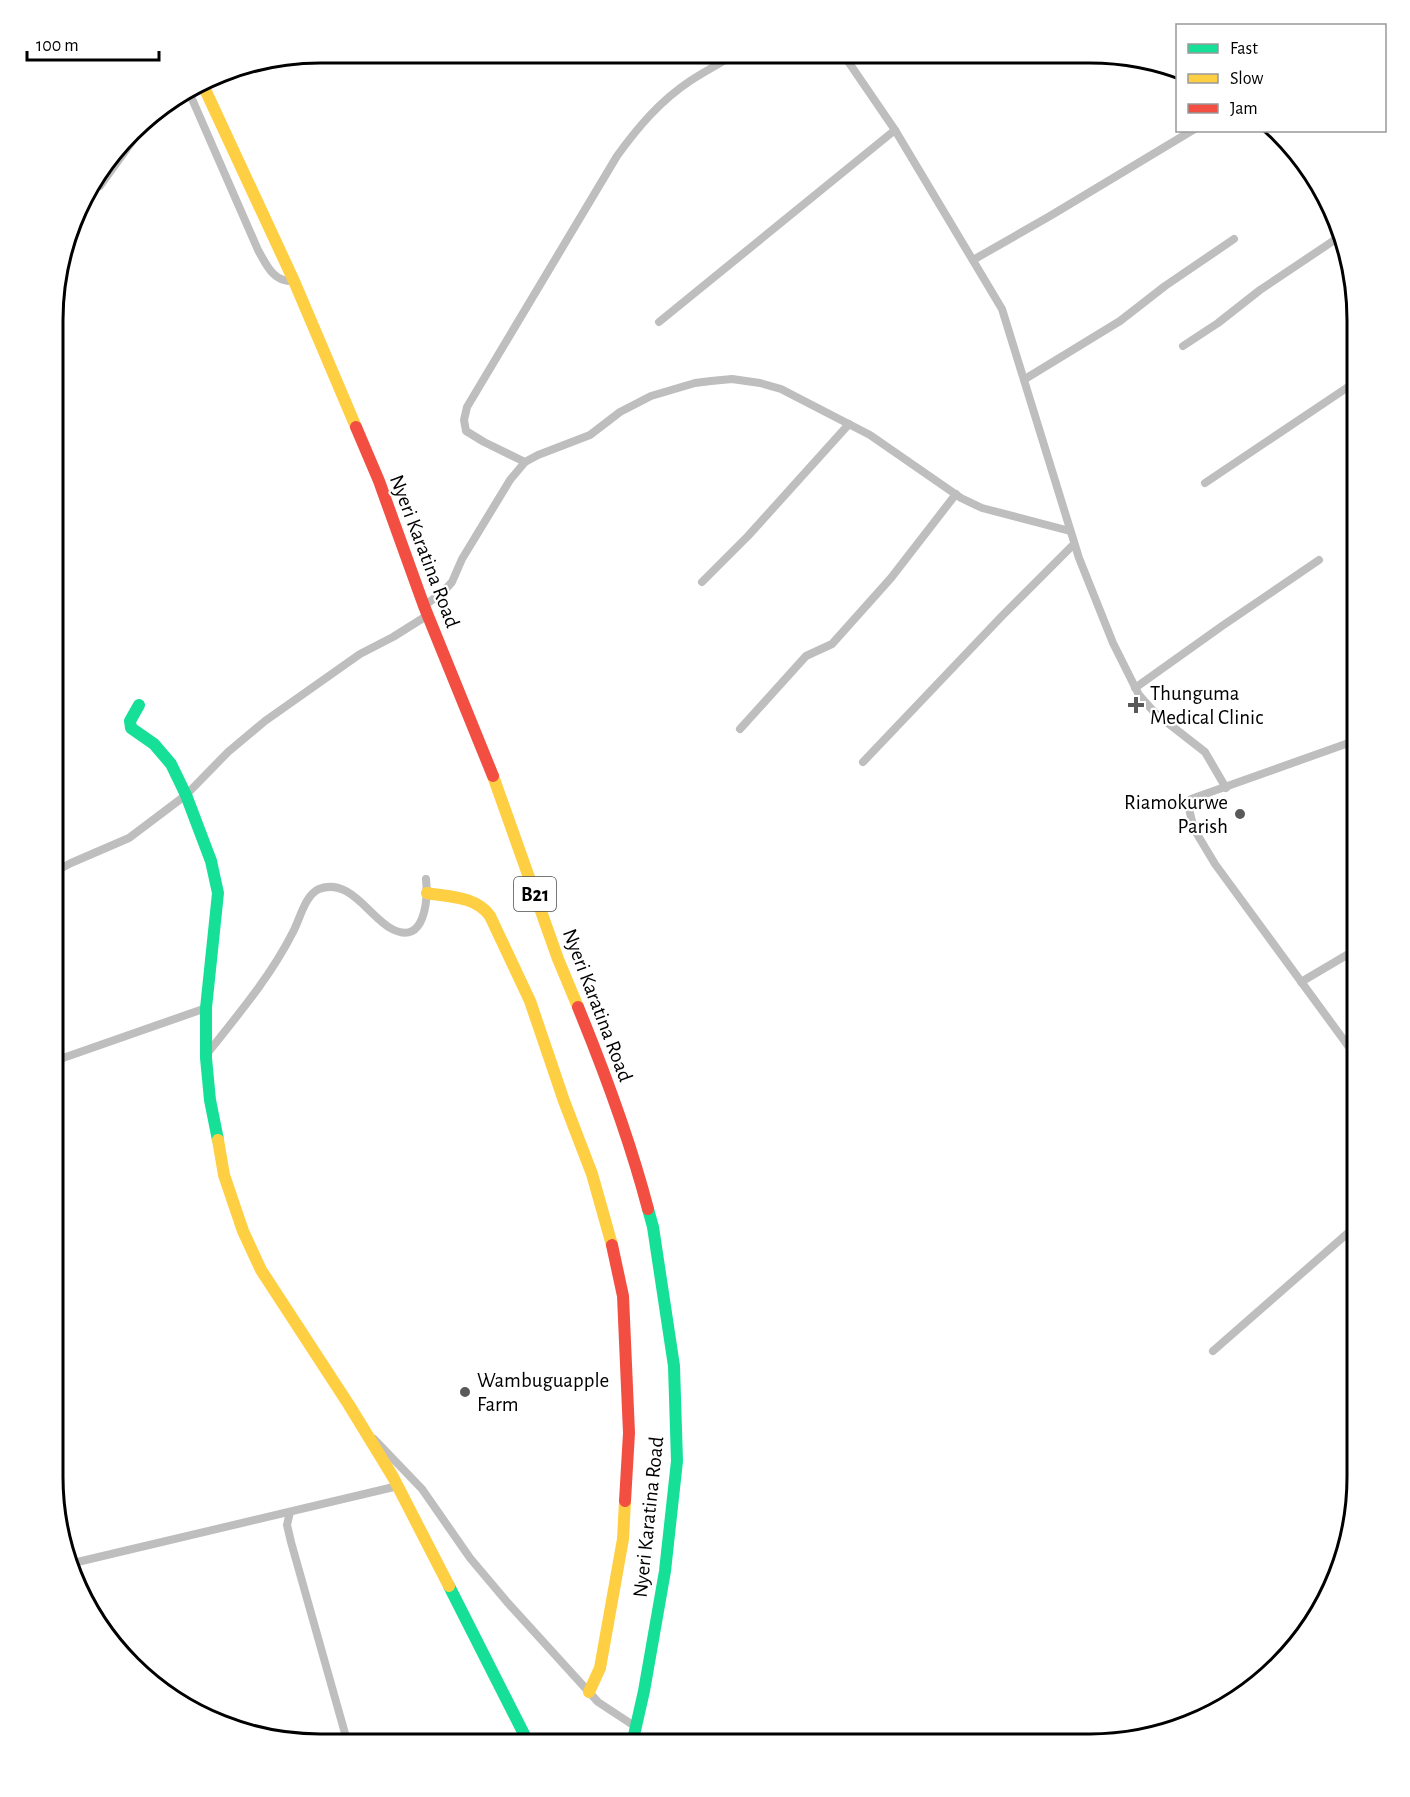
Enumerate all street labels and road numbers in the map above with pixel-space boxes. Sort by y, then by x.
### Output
street label: Nyeri Karatina Road [386,472,463,631]
road number: B21 [514,877,556,911]
street label: Nyeri Karatina Road [559,926,636,1085]
street label: Nyeri Karatina Road [630,1435,667,1599]

